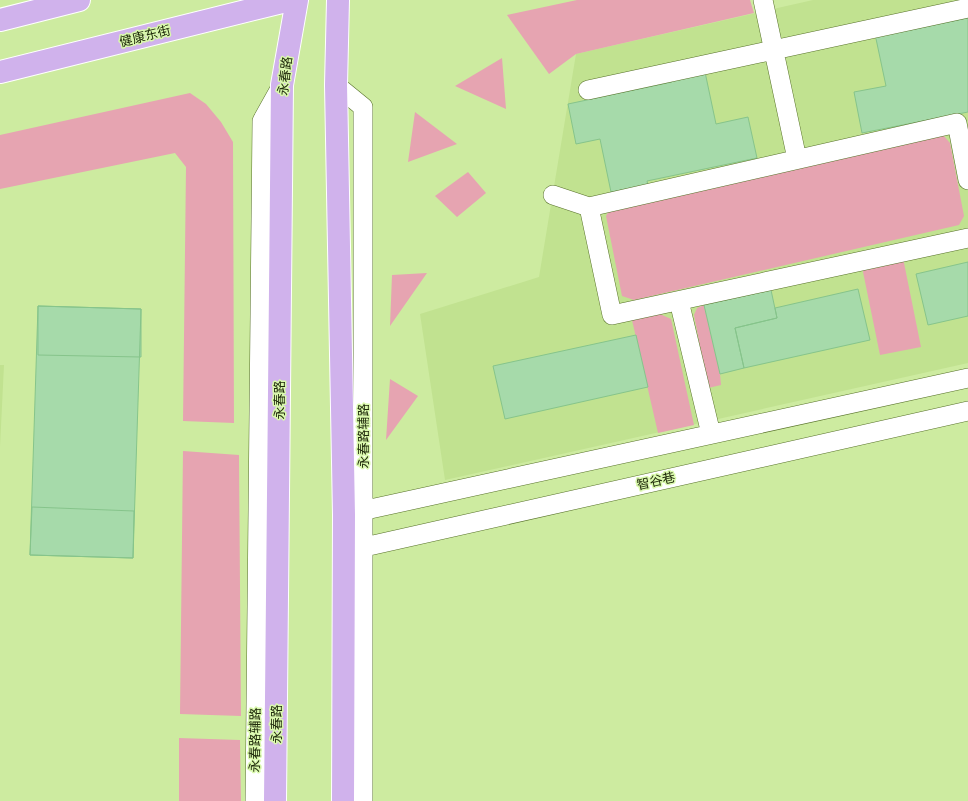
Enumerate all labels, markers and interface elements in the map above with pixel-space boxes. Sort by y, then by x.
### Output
street label: 健康东街 [118,21,172,51]
street label: 永春路 [274,56,296,96]
street label: 永春路 [271,380,288,420]
street label: 永春路辅路 [355,403,372,469]
street label: 智谷巷 [635,468,677,494]
street label: 永春路 [268,704,285,744]
street label: 永春路辅路 [246,707,264,773]

